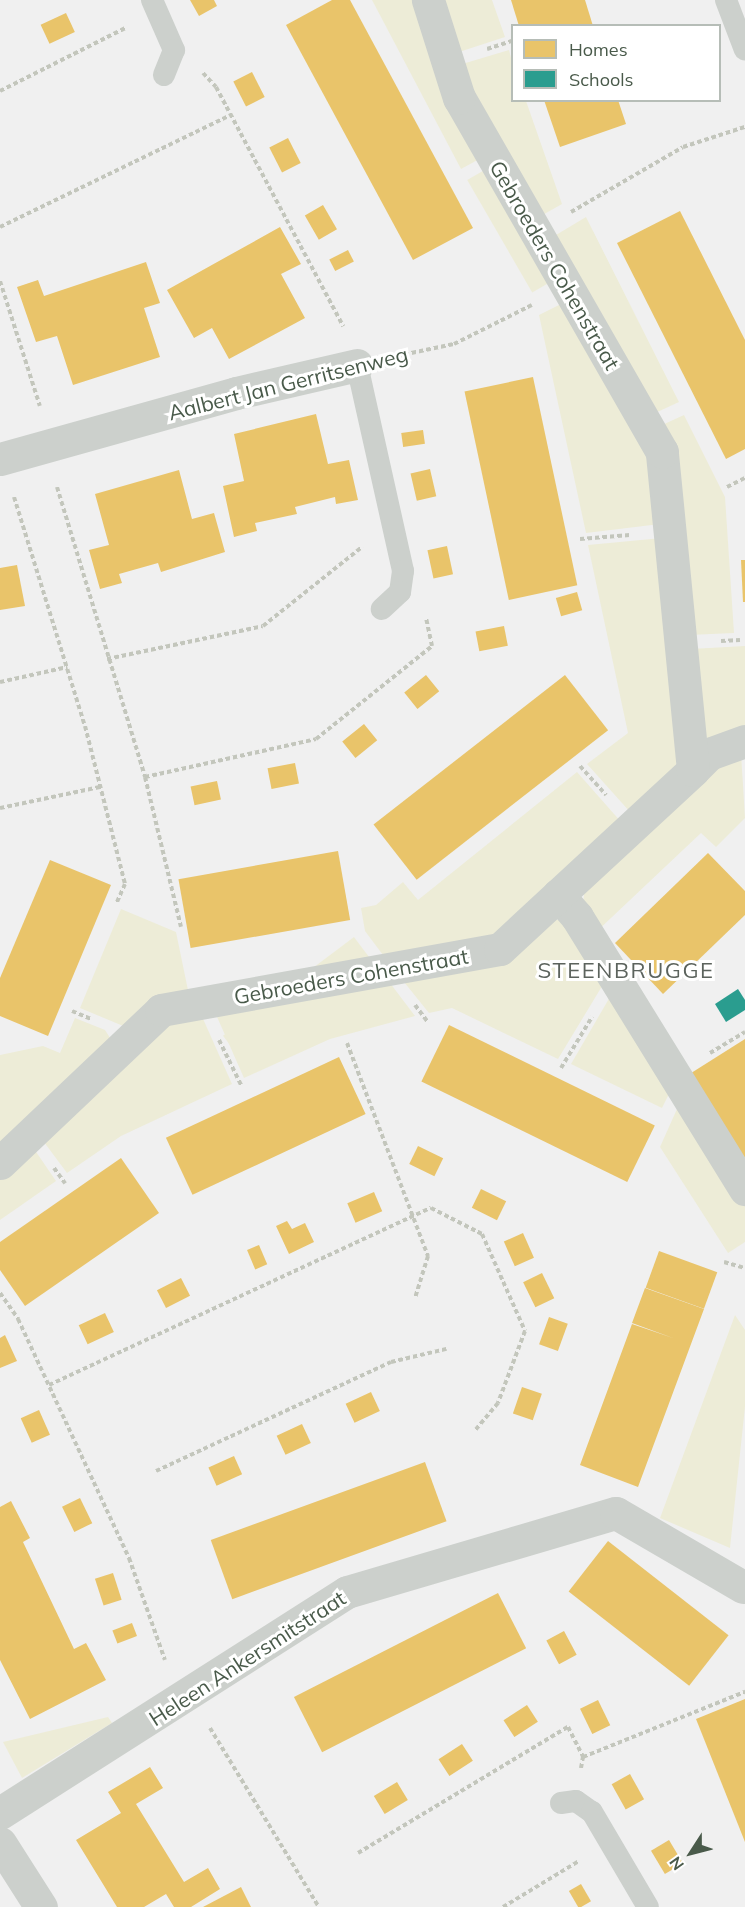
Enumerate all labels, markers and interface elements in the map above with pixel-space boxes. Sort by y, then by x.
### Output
legend [511,24,721,102]
text: Homes [569,38,628,61]
text: Schools [569,68,633,91]
street label: Gebroeders Cohenstraat [485,156,625,374]
street label: Aalbert Jan Gerritsenweg [166,341,410,425]
street label: Gebroeders Cohenstraat [232,943,470,1009]
district label: STEENBRUGGE [538,958,714,984]
street label: Heleen Ankersmitstraat [144,1585,350,1731]
north arrow [661,1823,721,1883]
text: N [665,1853,688,1874]

